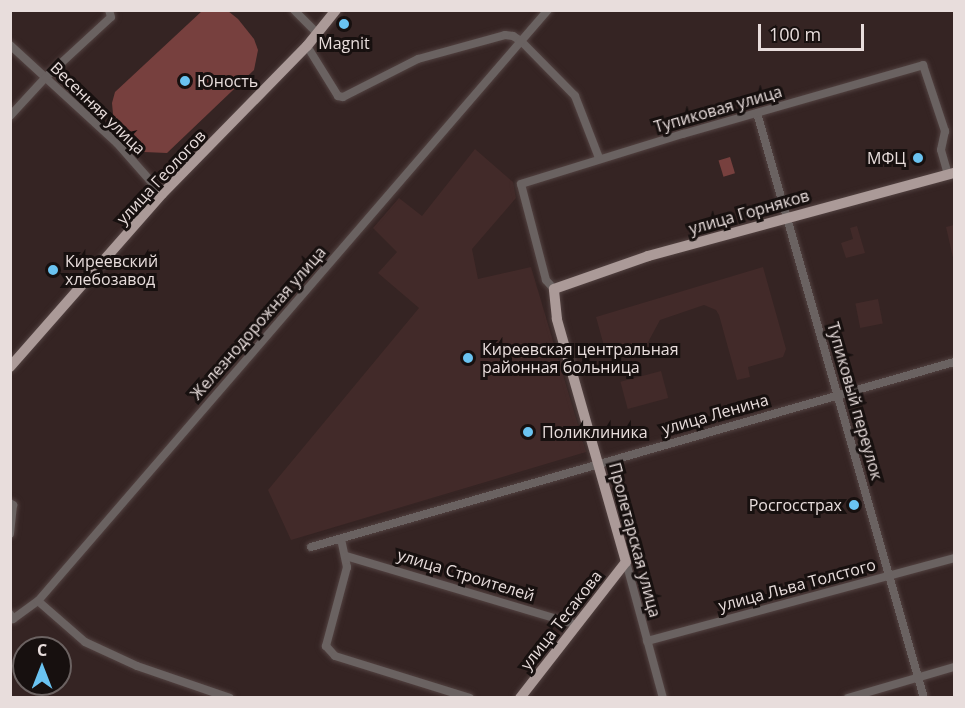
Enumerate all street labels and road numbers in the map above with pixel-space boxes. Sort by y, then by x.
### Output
street label: Весенняя улица [47,58,149,158]
street label: Тупиковая улица [652,82,784,136]
street label: улица Геологов [112,126,210,228]
street label: улица Горняков [687,186,811,238]
street label: Железнодорожная улица [186,243,330,403]
street label: Тупиковый переулок [823,320,887,482]
street label: улица Ленина [660,390,770,438]
street label: Пролетарская улица [605,460,665,620]
street label: улица Строителей [395,545,537,605]
street label: улица Льва Толстого [716,555,878,615]
street label: улица Тесакова [516,567,606,673]

